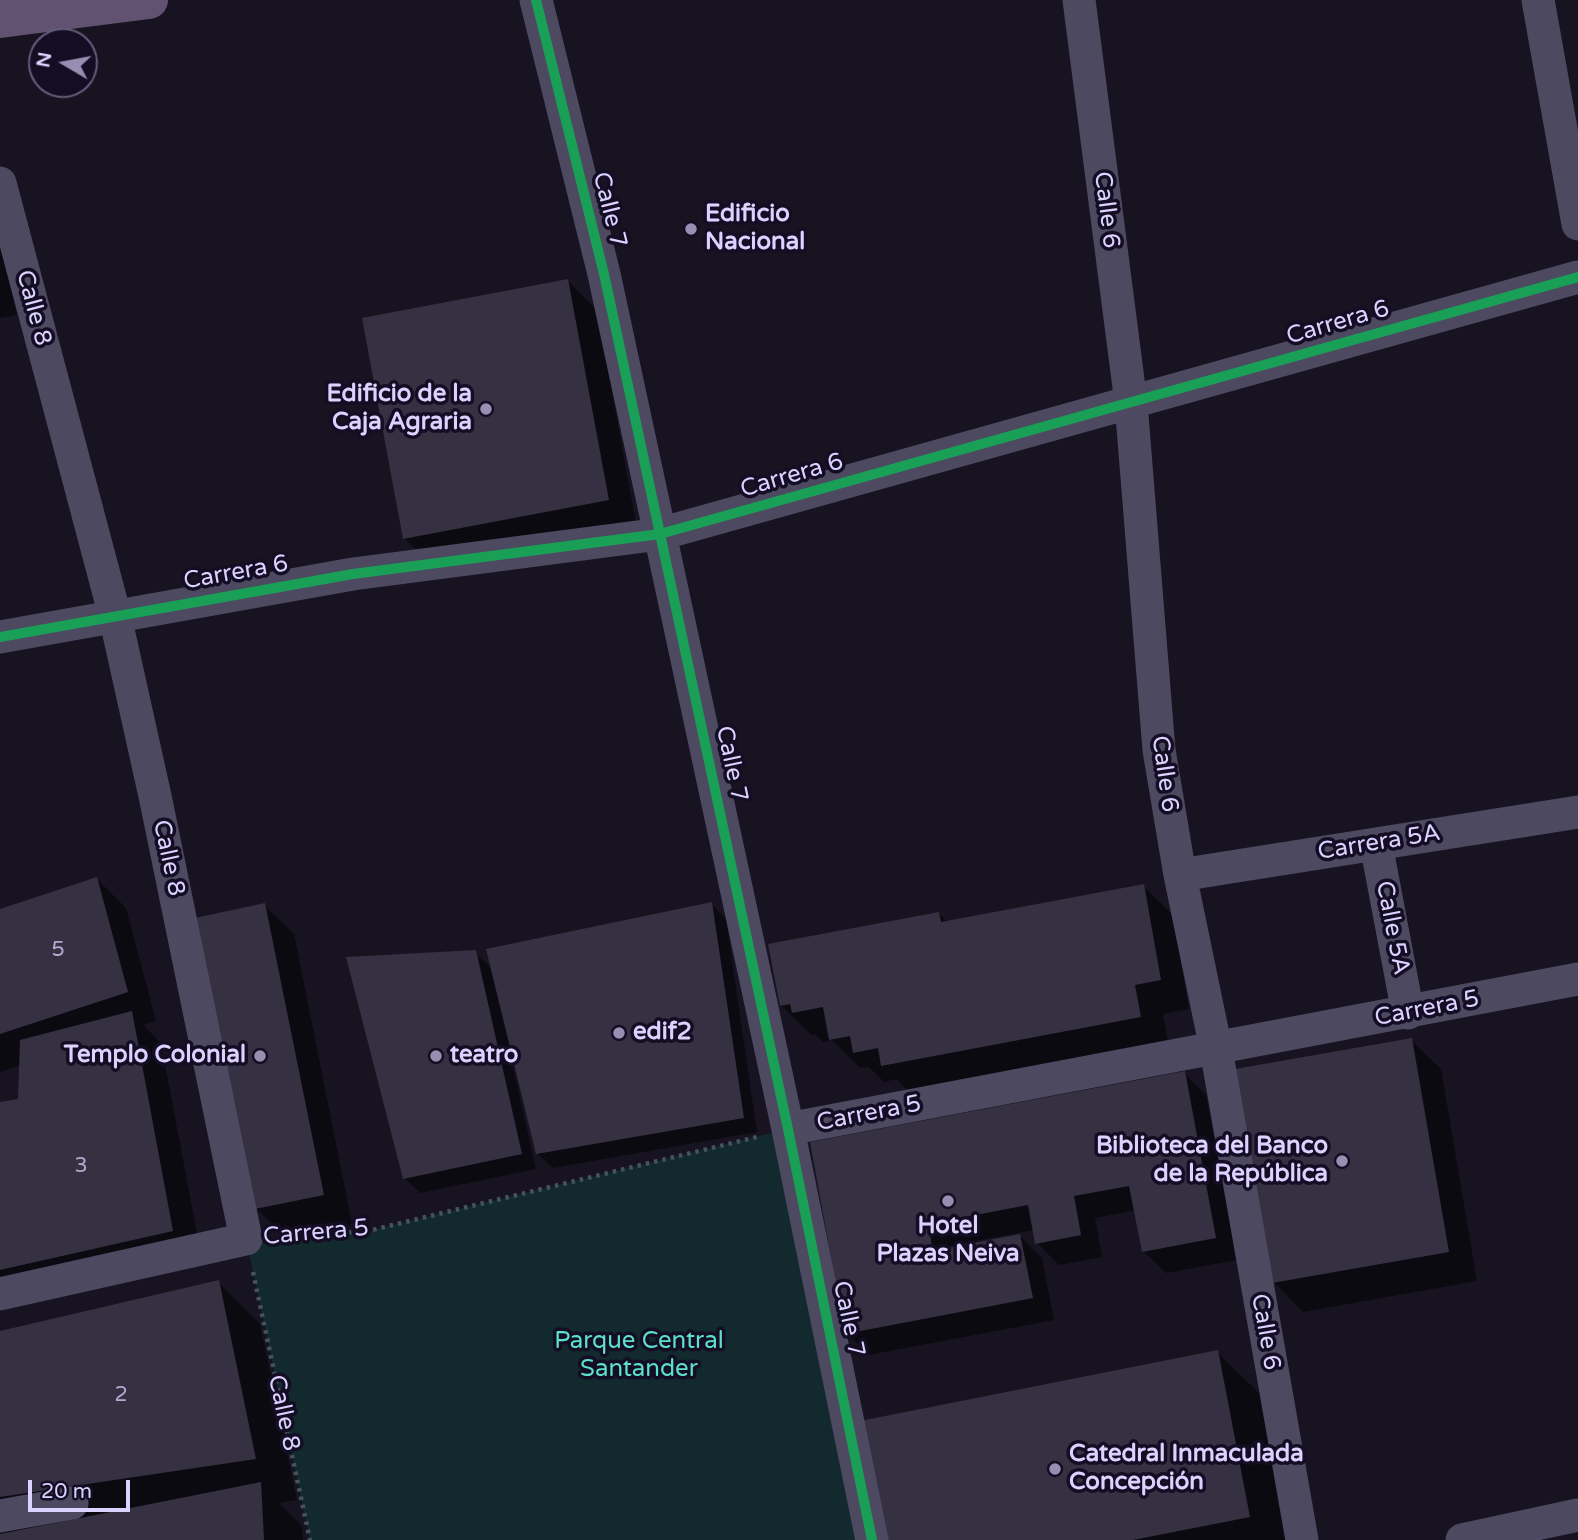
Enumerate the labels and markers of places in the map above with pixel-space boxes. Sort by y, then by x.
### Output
place label: Edificio Nacional [705,201,805,257]
marker: Edificio Nacional [683,221,699,237]
place label: Edificio de la Caja Agraria [327,381,472,437]
marker: Edificio de la Caja Agraria [478,401,494,417]
place label: edif2 [633,1019,692,1047]
marker: edif2 [611,1025,627,1041]
place label: Templo Colonial [64,1042,246,1070]
place label: teatro [450,1042,518,1070]
marker: Templo Colonial [252,1048,268,1064]
marker: teatro [428,1048,444,1064]
place label: Biblioteca del Banco de la República [1096,1133,1328,1189]
marker: Biblioteca del Banco de la República [1334,1153,1350,1169]
marker: Hotel Plazas Neiva [940,1193,956,1209]
place label: Hotel Plazas Neiva [876,1213,1020,1269]
place label: Catedral Inmaculada Concepción [1069,1441,1304,1497]
marker: Catedral Inmaculada Concepción [1047,1461,1063,1477]

